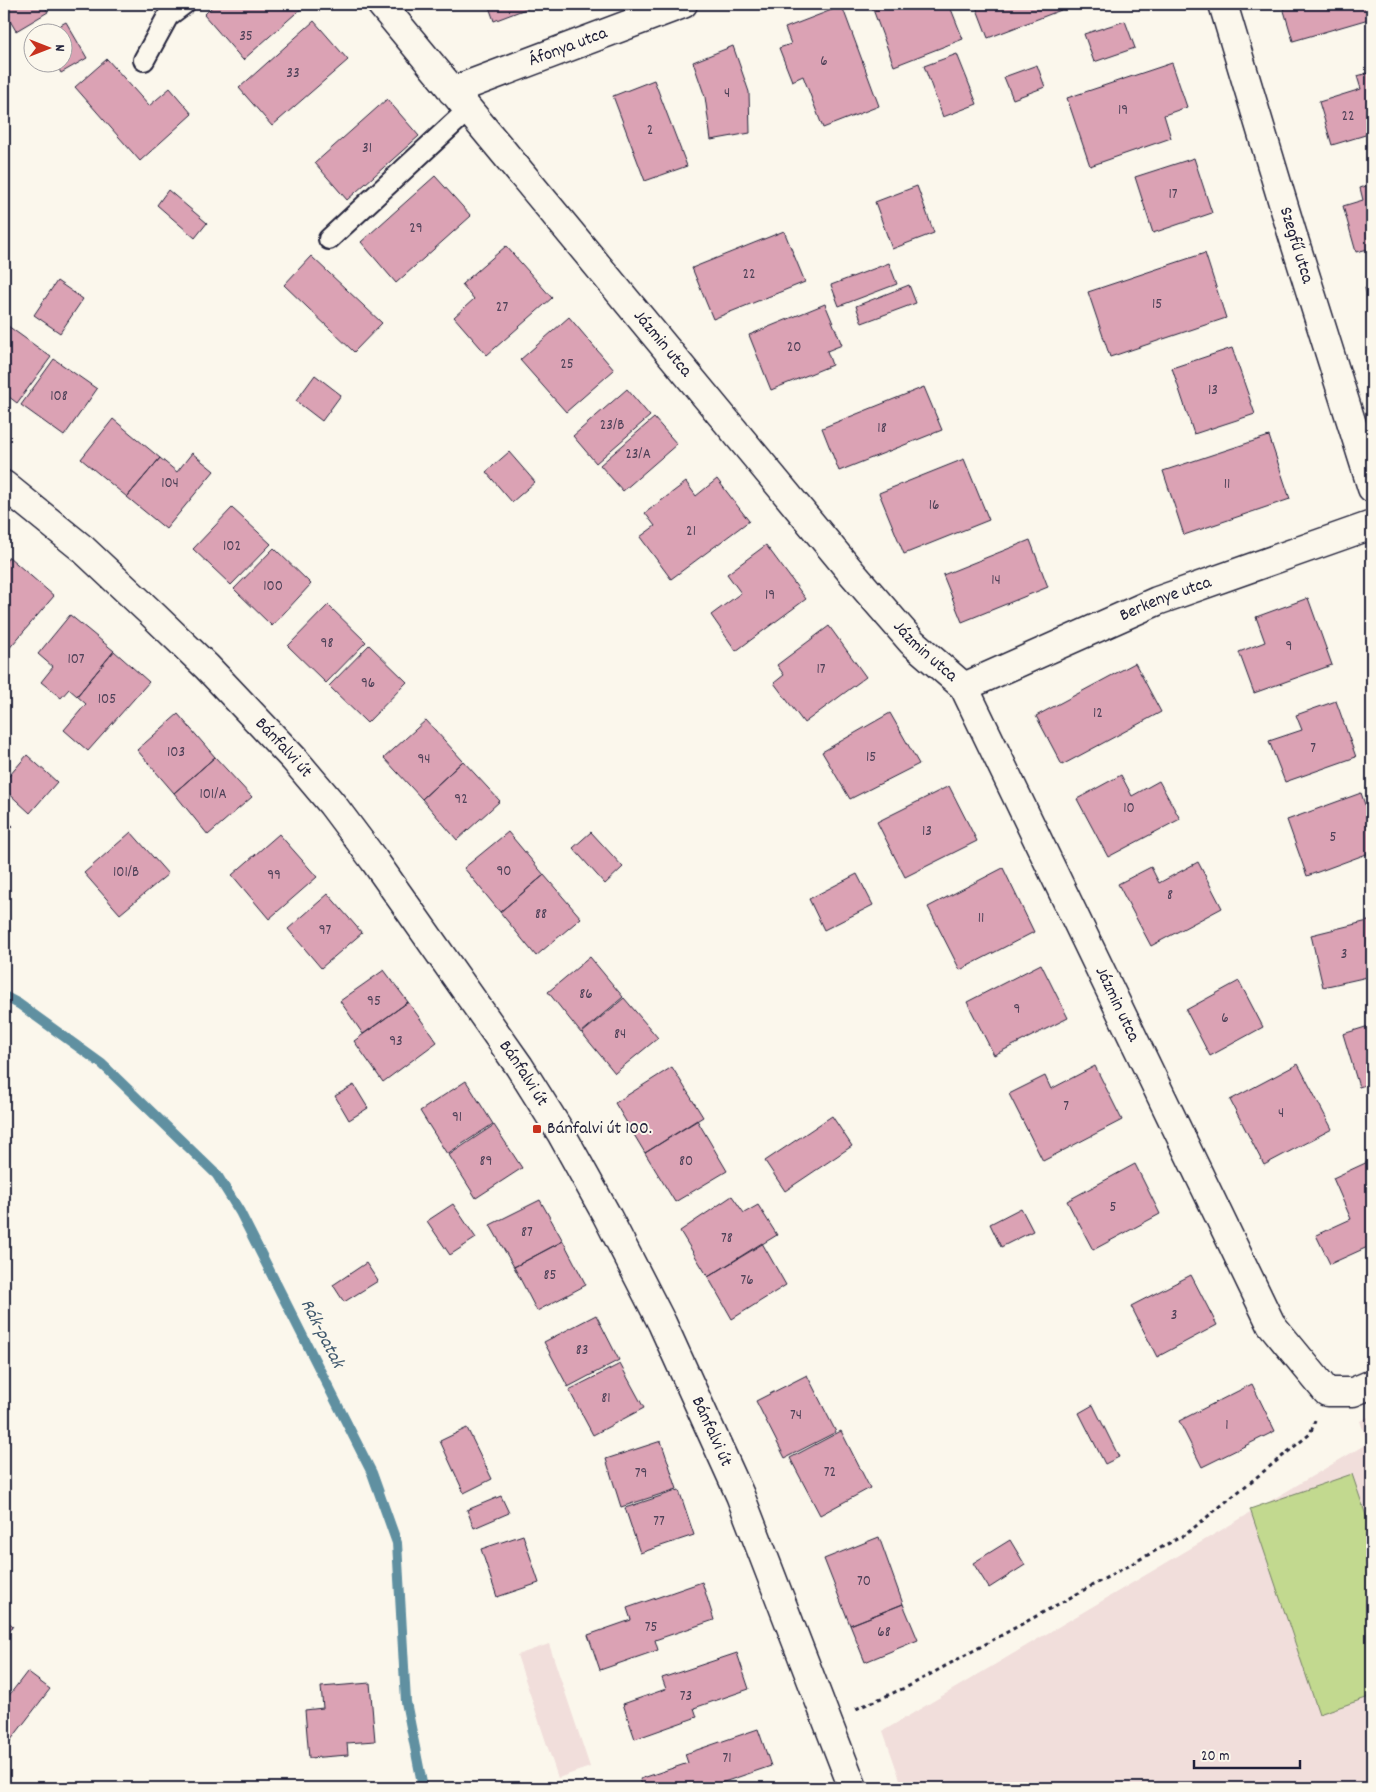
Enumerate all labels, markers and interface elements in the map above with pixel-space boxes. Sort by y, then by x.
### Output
street label: Áfonya utca [525,21,611,73]
north arrow [22,22,72,72]
house number: 35 [239,26,253,48]
text: N [49,45,69,52]
house number: 6 [820,51,828,73]
house number: 33 [286,63,300,85]
house number: 4 [724,83,730,105]
house number: 19 [1118,100,1128,122]
house number: 22 [1341,106,1355,128]
house number: 2 [647,120,653,142]
house number: 31 [362,138,372,160]
house number: 17 [1168,184,1178,206]
street label: Szegfű utca [1272,204,1320,287]
house number: 29 [409,218,423,240]
house number: 22 [742,264,756,286]
house number: 15 [1152,294,1162,316]
house number: 27 [496,297,508,319]
street label: Jázmin utca [627,305,698,383]
house number: 20 [787,337,801,359]
house number: 25 [560,354,574,376]
house number: 13 [1208,380,1218,402]
house number: 108 [50,386,68,408]
house number: 23/B [600,415,624,437]
house number: 18 [877,418,887,440]
house number: 23/A [625,444,651,466]
house number: 104 [161,473,179,495]
house number: 11 [1224,474,1230,496]
house number: 16 [929,495,939,517]
house number: 21 [686,521,696,543]
house number: 102 [223,536,241,558]
house number: 14 [991,570,1001,592]
street label: Berkenye utca [1116,570,1215,628]
house number: 100 [263,576,283,598]
house number: 19 [765,585,775,607]
street label: Jázmin utca [887,615,963,689]
house number: 98 [321,633,333,655]
house number: 9 [1286,636,1292,658]
house number: 107 [67,649,85,671]
house number: 17 [816,659,826,681]
house number: 96 [361,673,375,695]
house number: 105 [98,689,116,711]
house number: 12 [1093,703,1103,725]
street label: Bánfalvi út [249,712,318,784]
house number: 7 [1310,738,1316,760]
house number: 103 [167,742,185,764]
house number: 15 [866,747,876,769]
house number: 94 [417,749,431,771]
house number: 101/A [199,784,227,806]
house number: 92 [454,789,468,811]
house number: 10 [1123,798,1135,820]
house number: 13 [922,821,932,843]
house number: 5 [1330,827,1337,849]
house number: 90 [496,861,512,883]
house number: 101/B [113,862,139,884]
house number: 99 [267,865,281,887]
house number: 8 [1167,885,1173,907]
house number: 88 [535,904,547,926]
house number: 11 [978,908,984,930]
house number: 97 [319,920,332,942]
house number: 3 [1341,944,1347,966]
street label: Jázmin utca [1088,962,1146,1046]
house number: 86 [579,984,593,1006]
house number: 95 [367,991,381,1013]
house number: 9 [1014,999,1020,1021]
house number: 6 [1221,1008,1229,1030]
house number: 84 [614,1024,626,1046]
house number: 93 [389,1031,403,1053]
street label: Bánfalvi út [492,1036,554,1112]
house number: 7 [1063,1096,1069,1118]
house number: 4 [1278,1103,1284,1125]
house number: 91 [452,1107,462,1129]
place label: Bánfalvi út 100. [547,1117,652,1142]
marker: Bánfalvi út 100. [531,1123,543,1135]
house number: 89 [480,1151,492,1173]
house number: 80 [679,1151,693,1173]
house number: 5 [1110,1197,1117,1219]
house number: 87 [521,1222,533,1244]
house number: 78 [721,1228,733,1250]
house number: 85 [544,1265,557,1287]
house number: 76 [740,1270,754,1292]
water label: Rák-patak [292,1295,351,1375]
house number: 3 [1171,1305,1177,1327]
house number: 83 [576,1340,588,1362]
house number: 81 [601,1388,611,1410]
street label: Bánfalvi út [685,1393,738,1471]
house number: 74 [790,1405,802,1427]
house number: 1 [1225,1415,1229,1437]
house number: 72 [824,1462,836,1484]
house number: 79 [635,1463,647,1485]
house number: 77 [653,1511,665,1533]
house number: 70 [857,1571,871,1593]
house number: 75 [645,1617,657,1639]
house number: 68 [877,1622,891,1644]
house number: 73 [680,1686,692,1708]
scale bar [1194,1737,1300,1769]
text: 20 m [1201,1746,1229,1768]
house number: 71 [722,1748,732,1770]

